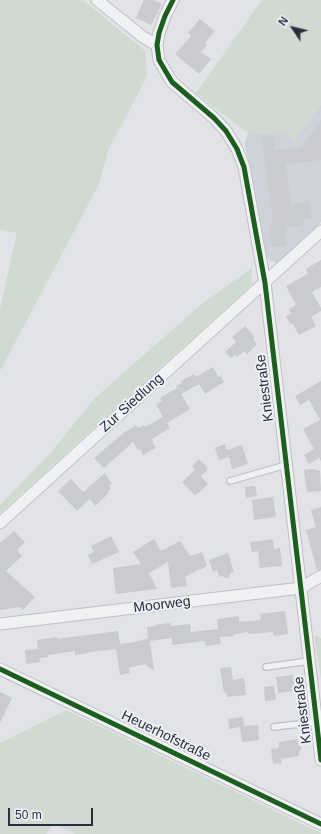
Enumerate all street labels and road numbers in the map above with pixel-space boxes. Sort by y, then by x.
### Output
street label: Kniestraße [253,353,277,423]
street label: Zur Siedlung [97,370,167,436]
street label: Moorweg [132,593,192,617]
street label: Kniestraße [291,675,315,745]
street label: Heuerhofstraße [119,707,213,765]

